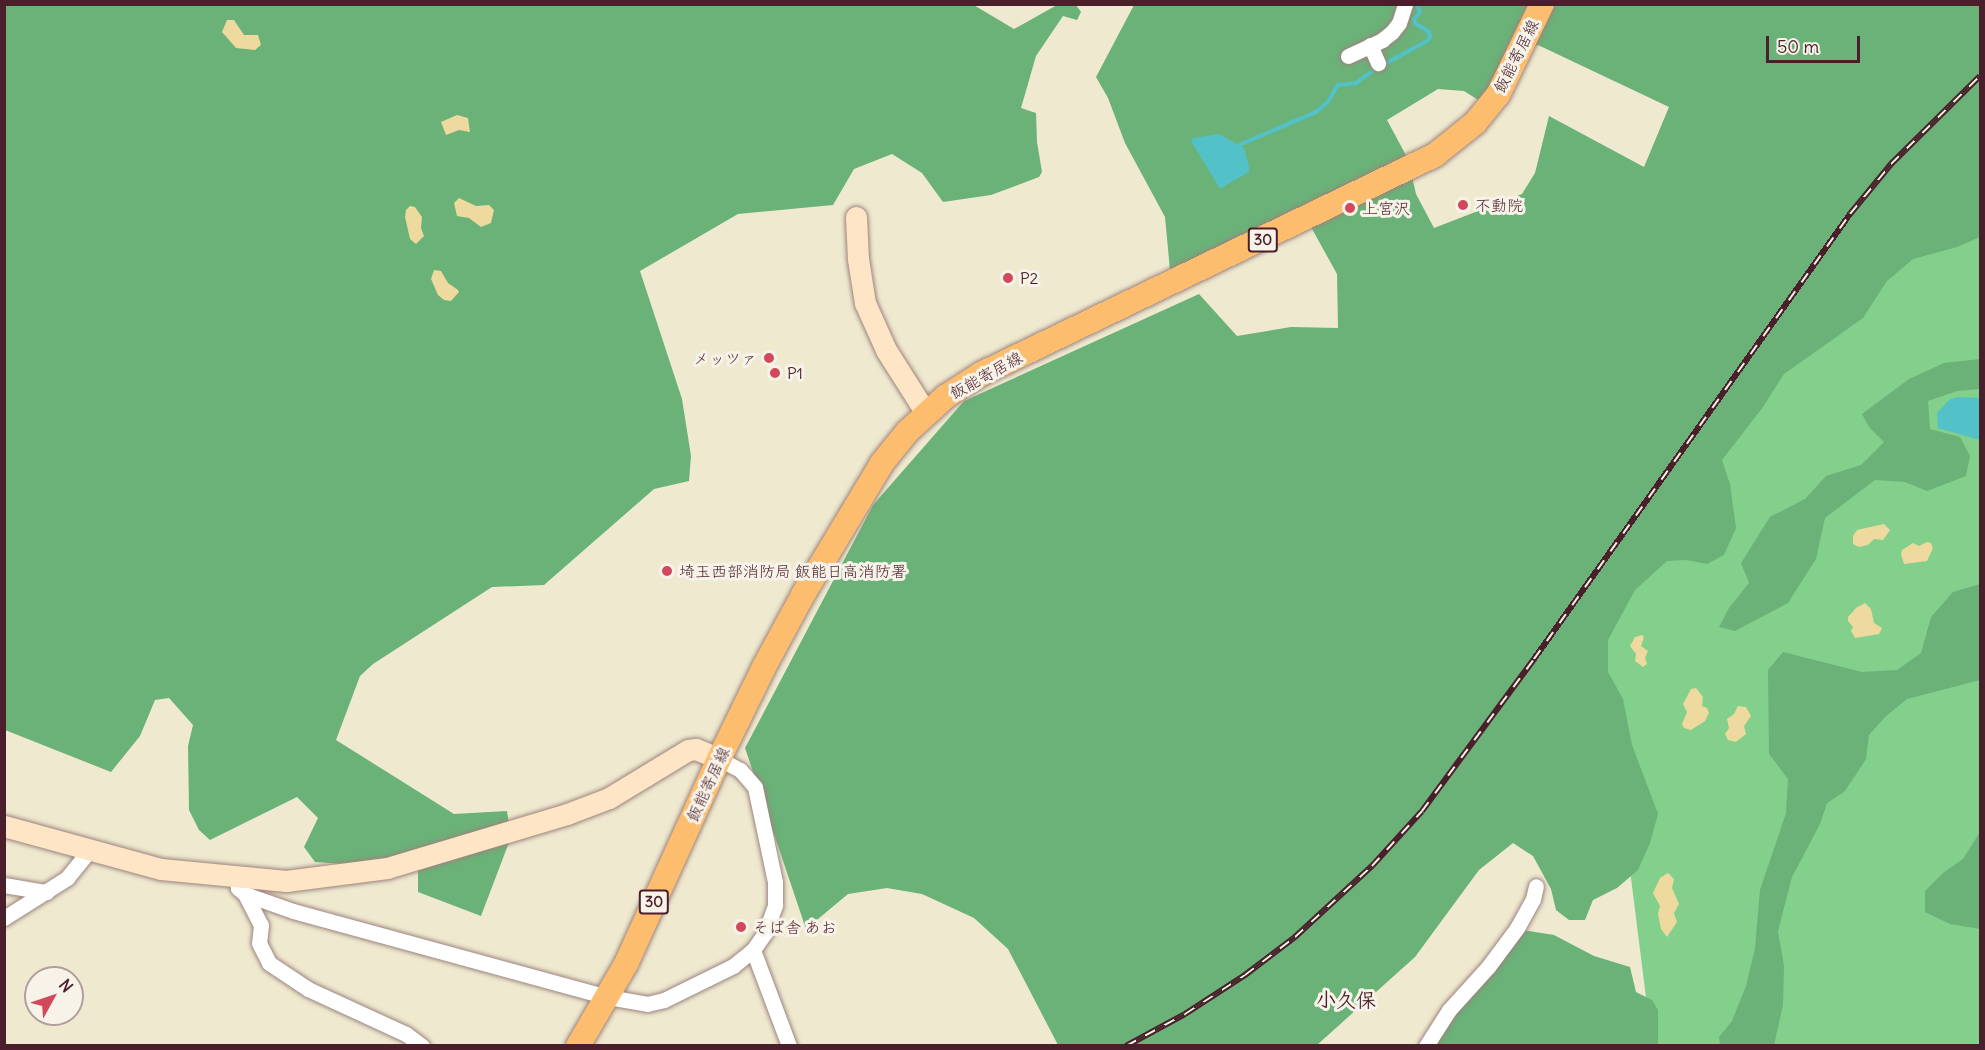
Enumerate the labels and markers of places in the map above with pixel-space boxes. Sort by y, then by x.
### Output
place label: 不動院 [1475,195,1523,215]
place label: 上宮沢 [1362,198,1410,218]
marker: 不動院 [1456,198,1470,212]
marker: 上宮沢 [1343,201,1357,215]
place label: P2 [1020,268,1038,288]
marker: P2 [1001,271,1015,285]
place label: メッツァ [693,348,757,368]
marker: メッツァ [762,351,776,365]
place label: P1 [787,363,803,383]
marker: P1 [768,366,782,380]
place label: 埼玉西部消防局 飯能日高消防署 [679,561,907,581]
marker: 埼玉西部消防局 飯能日高消防署 [660,564,674,578]
place label: そば舎 あお [753,917,837,937]
marker: そば舎 あお [734,920,748,934]

